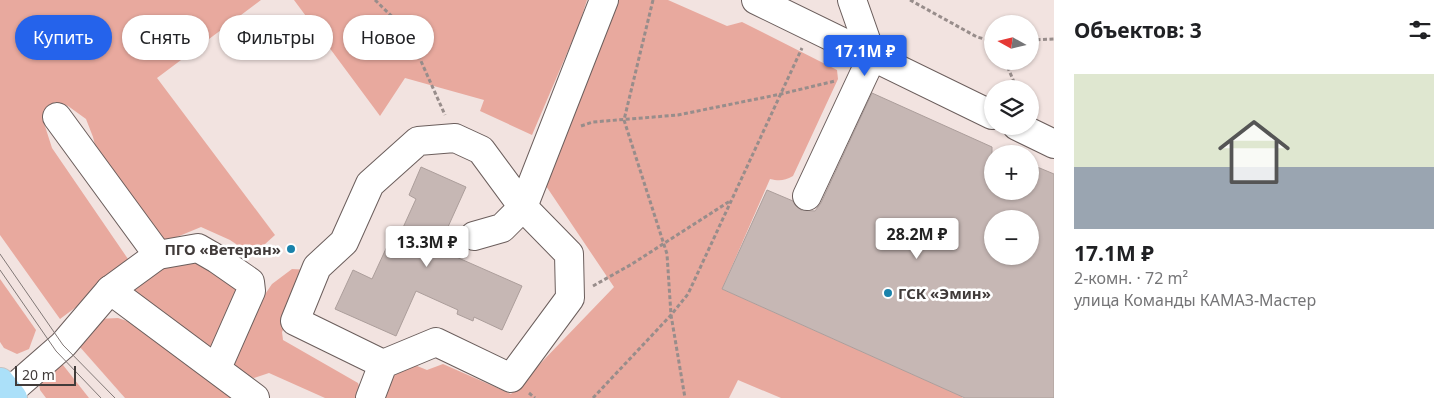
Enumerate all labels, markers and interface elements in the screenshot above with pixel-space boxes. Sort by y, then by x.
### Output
chip: Купить [15,15,112,60]
chip: Снять [122,15,209,60]
chip: Фильтры [219,15,333,60]
chip: Новое [343,15,434,60]
north arrow [984,15,1039,70]
map controls [984,15,1039,265]
text: Объектов: 3 [1074,16,1202,44]
icon: filters [1406,16,1434,44]
pin: 17.1M ₽ [819,34,911,77]
text: 17.1M ₽ [835,40,895,62]
button: layers [984,80,1039,135]
icon: home [1209,107,1299,197]
button: + [984,145,1039,200]
button: − [984,210,1039,265]
pin: 28.2M ₽ [871,218,963,260]
text: 28.2M ₽ [887,223,947,245]
pin: 13.3M ₽ [381,226,473,268]
text: 13.3M ₽ [397,231,457,253]
place label: ПГО «Ветеран» [164,239,281,259]
text: 17.1M ₽ [1074,239,1154,267]
marker: ПГО «Ветеран» [285,243,297,255]
text: 2-комн. · 72 m² [1074,267,1188,289]
place label: ГСК «Эмин» [898,283,991,303]
marker: ГСК «Эмин» [882,287,894,299]
text: улица Команды КАМАЗ-Мастер [1074,289,1316,311]
scale bar [15,363,76,386]
text: 20 m [22,365,55,384]

